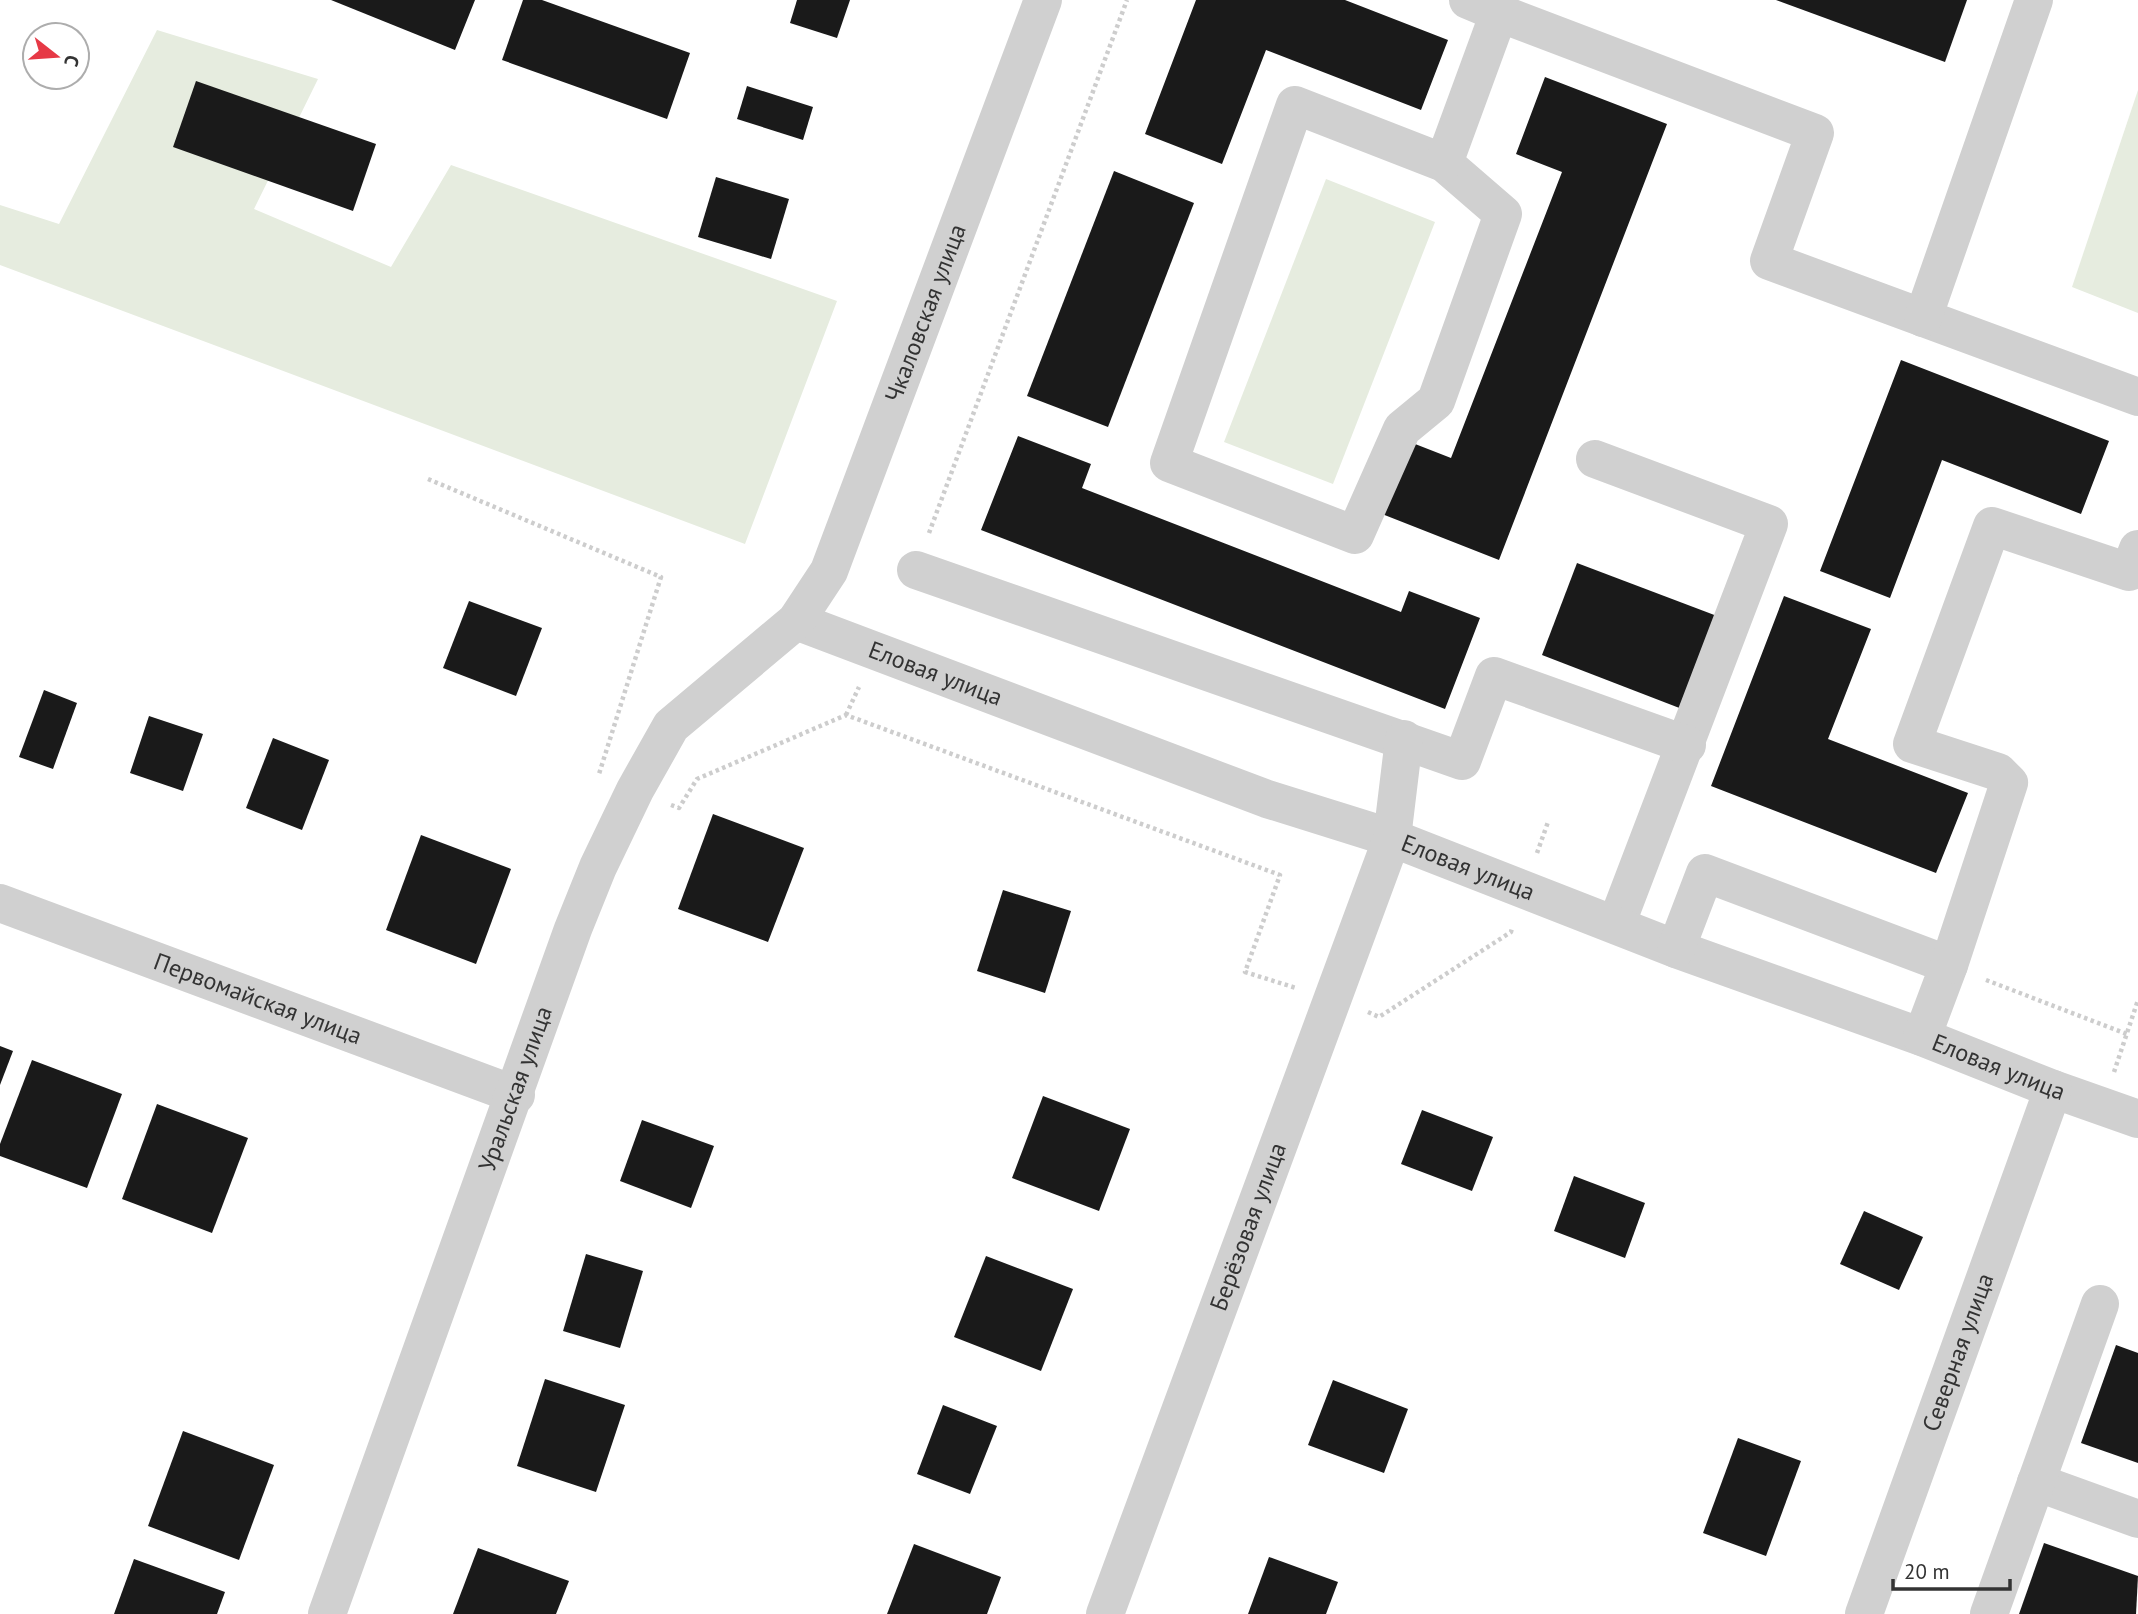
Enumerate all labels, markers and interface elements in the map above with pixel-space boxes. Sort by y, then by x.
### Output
north arrow [21,21,91,91]
text: С [59,52,85,70]
street label: Чкаловская улица [878,220,973,407]
street label: Еловая улица [864,634,1007,713]
street label: Еловая улица [1397,827,1539,907]
street label: Первомайская улица [150,946,366,1051]
street label: Уральская улица [471,1002,559,1175]
street label: Еловая улица [1928,1027,2069,1107]
street label: Берёзовая улица [1203,1138,1293,1315]
street label: Северная улица [1915,1269,2000,1436]
scale bar [1893,1548,2010,1592]
text: 20 m [1904,1558,1950,1585]

